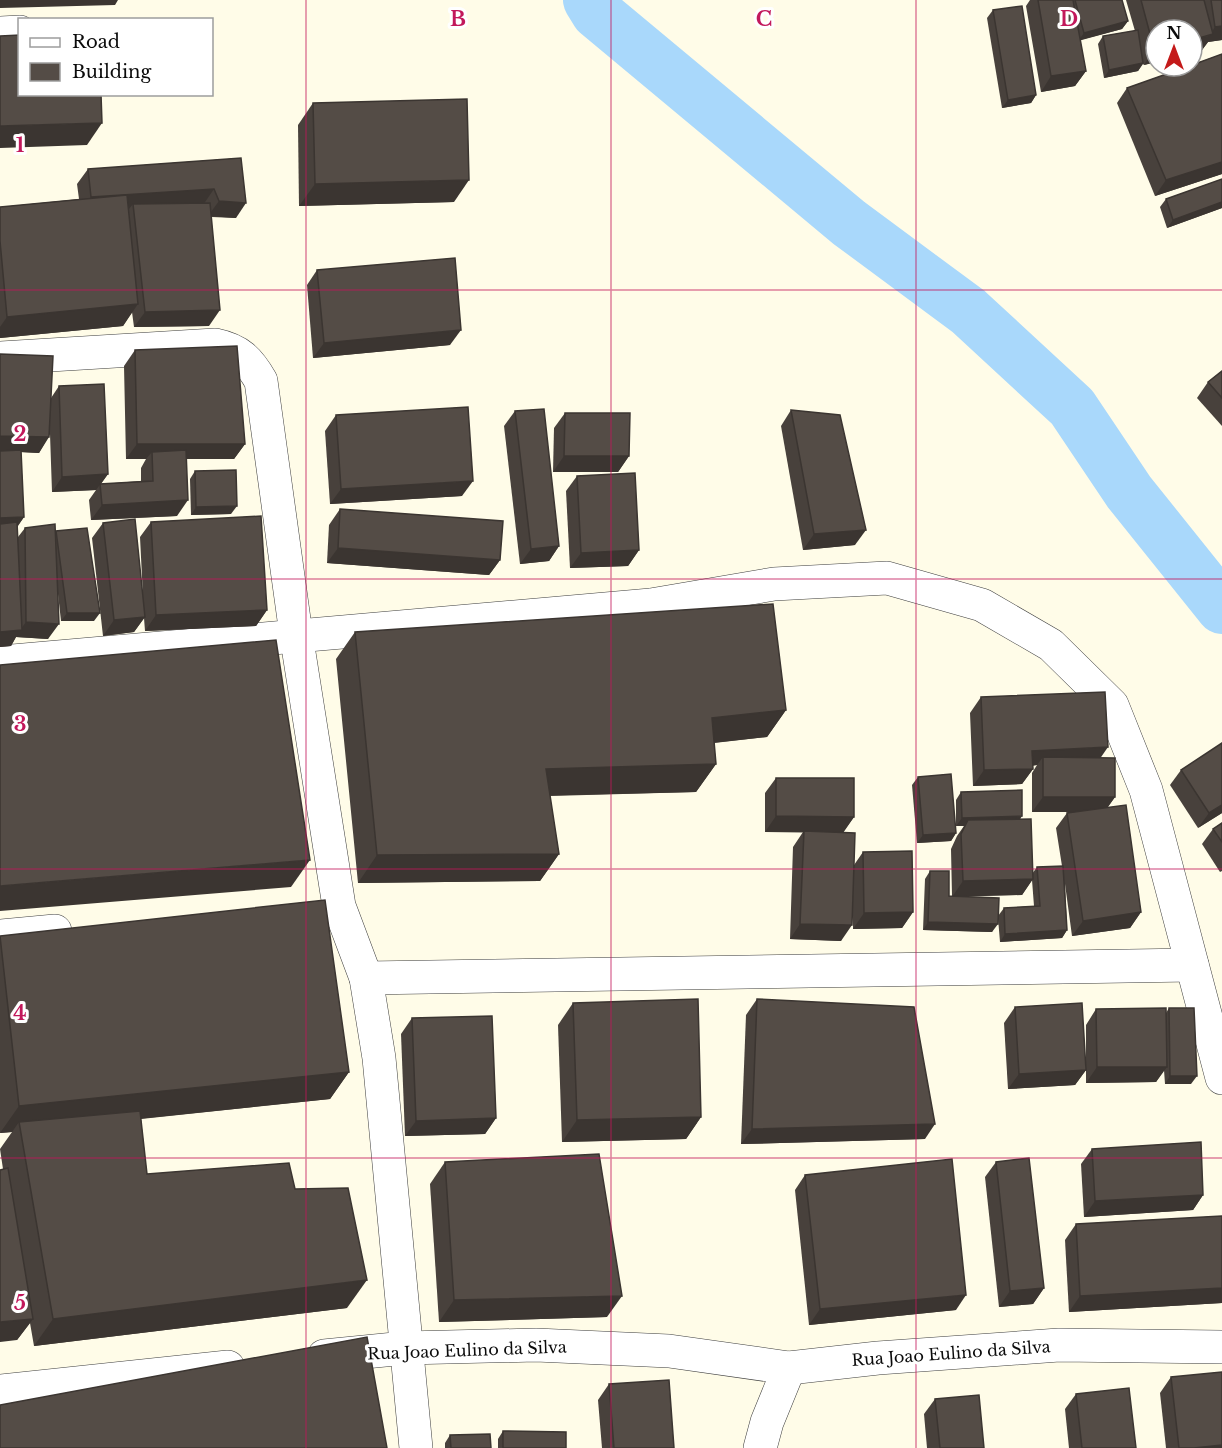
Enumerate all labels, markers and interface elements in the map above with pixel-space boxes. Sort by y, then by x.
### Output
text: B [450,7,466,31]
text: C [756,7,772,31]
text: D [1060,7,1078,31]
legend [18,18,213,96]
north arrow [1144,18,1204,78]
text: N [1166,23,1182,43]
text: Road [72,31,120,53]
text: Building [72,61,151,83]
text: 1 [16,133,25,157]
text: 2 [13,422,27,446]
text: 3 [14,712,26,736]
text: 4 [13,1001,27,1025]
text: 5 [14,1291,26,1315]
street label: Rua Joao Eulino da Silva [851,1336,1051,1370]
street label: Rua Joao Eulino da Silva [367,1337,567,1363]

